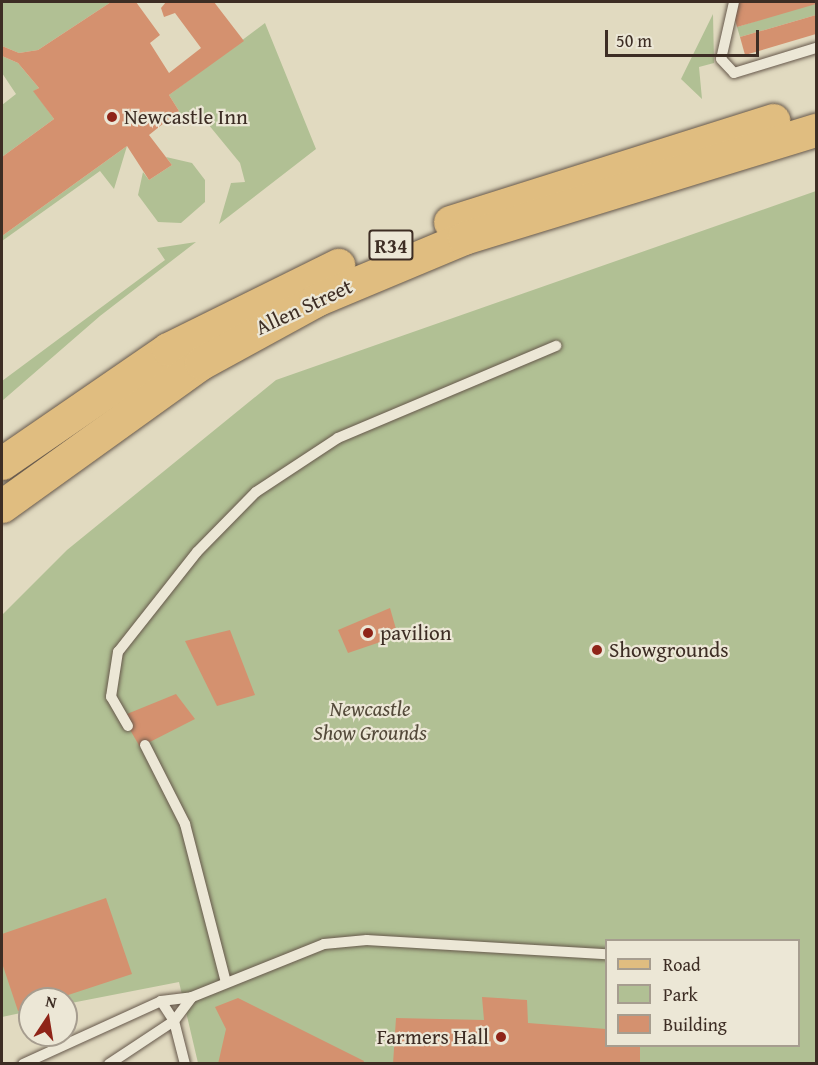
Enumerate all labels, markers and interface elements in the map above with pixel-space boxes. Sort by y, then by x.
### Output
scale bar [608,18,762,56]
text: 50 m [616,27,652,54]
place label: Newcastle Inn [124,104,248,130]
marker: Newcastle Inn [105,110,119,124]
road number: R34 [367,228,415,262]
street label: Allen Street [252,274,356,340]
place label: pavilion [380,620,452,646]
marker: pavilion [361,626,375,640]
place label: Showgrounds [609,637,729,663]
marker: Showgrounds [590,643,604,657]
park label: Newcastle Show Grounds [313,696,427,746]
legend [605,939,800,1047]
text: Road [663,951,701,978]
text: Park [663,981,698,1008]
north arrow [18,987,78,1047]
text: N [44,988,59,1014]
text: Building [663,1011,727,1038]
place label: Farmers Hall [377,1024,489,1050]
marker: Farmers Hall [494,1030,508,1044]

